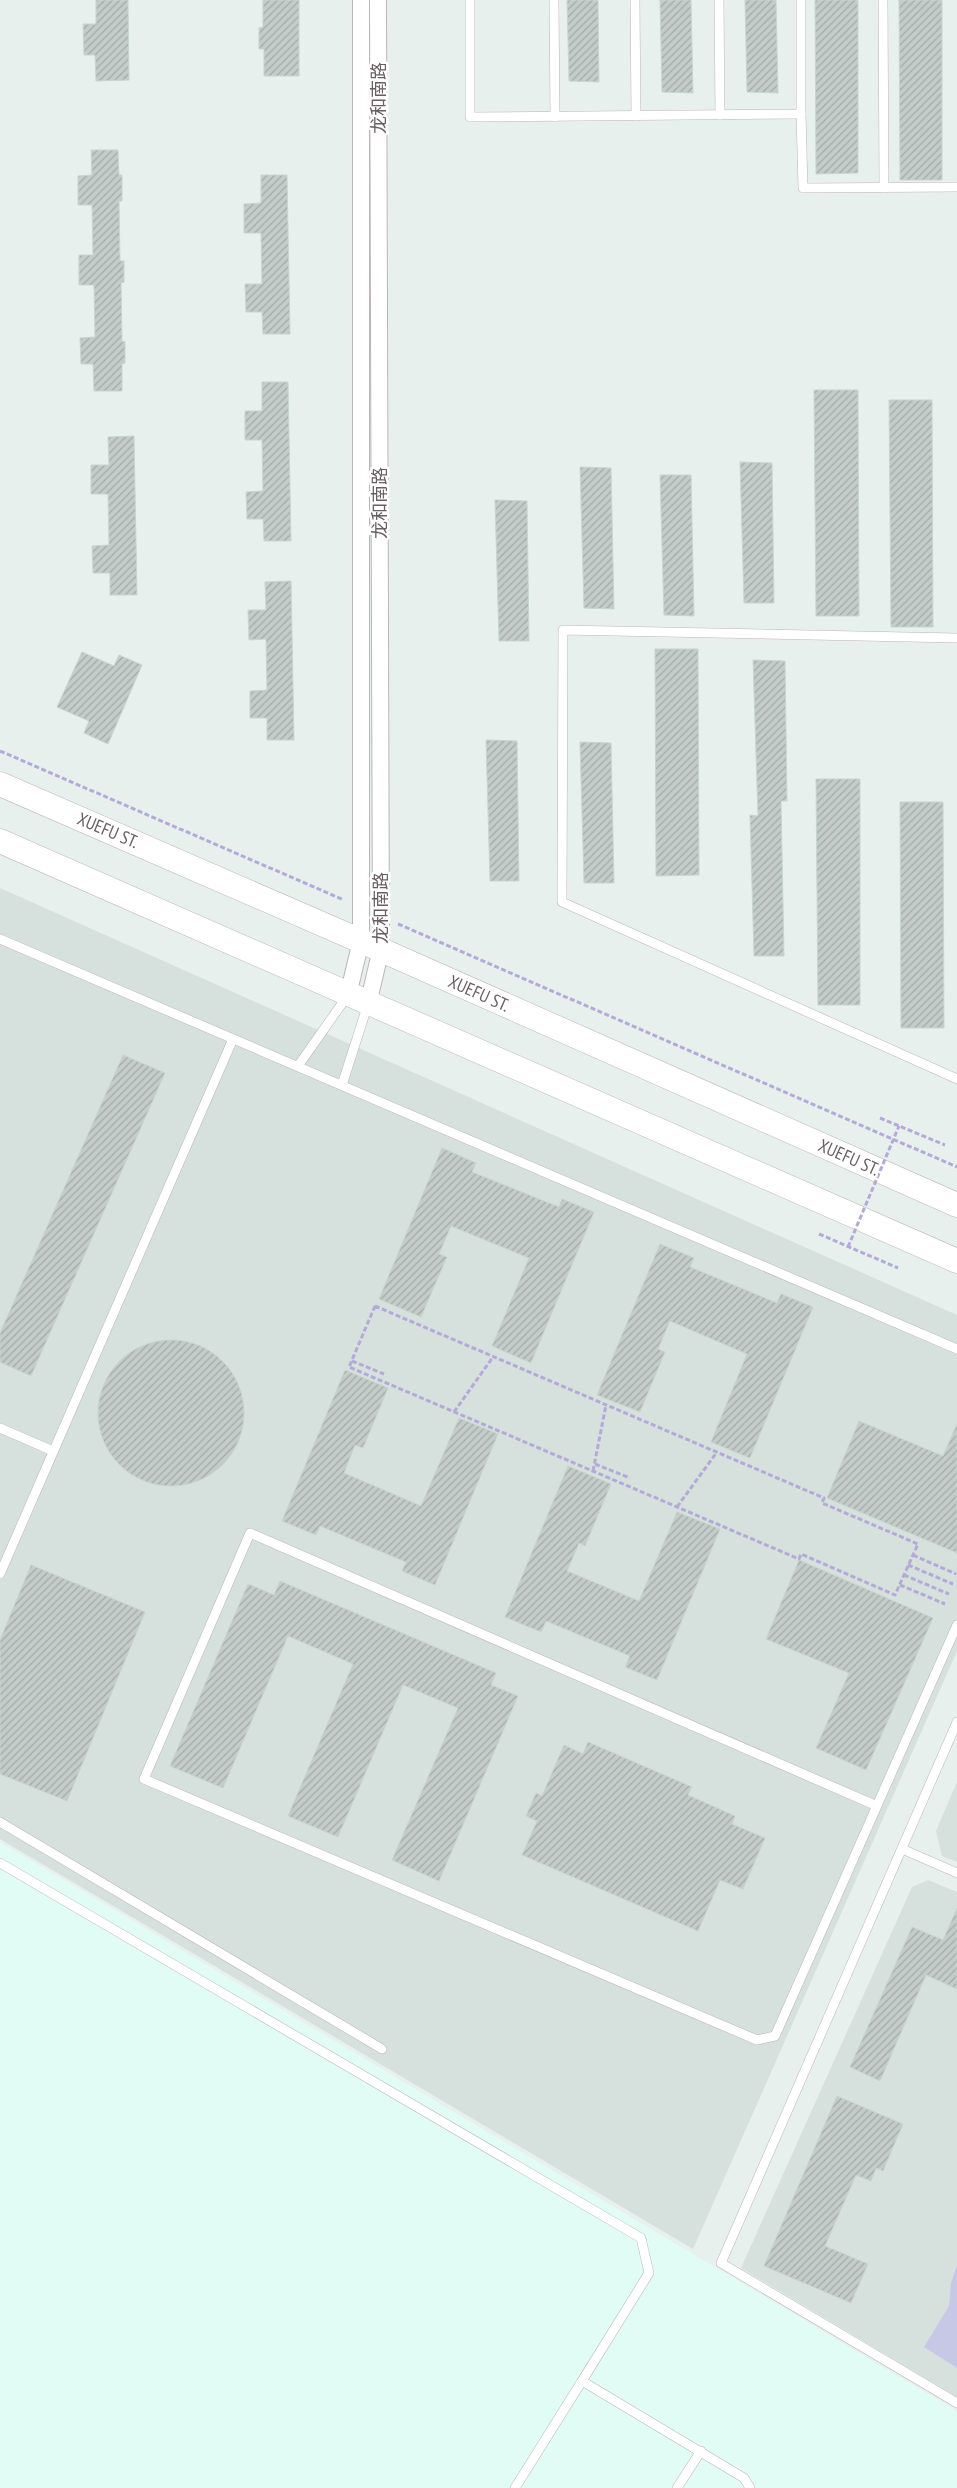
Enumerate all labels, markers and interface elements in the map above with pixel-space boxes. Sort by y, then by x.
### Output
street label: 龙和南路 [367,62,390,134]
street label: 龙和南路 [368,467,391,539]
street label: XUEFU ST. [74,807,142,853]
street label: 龙和南路 [369,872,392,944]
street label: XUEFU ST. [445,969,513,1017]
street label: XUEFU ST. [815,1133,883,1181]

